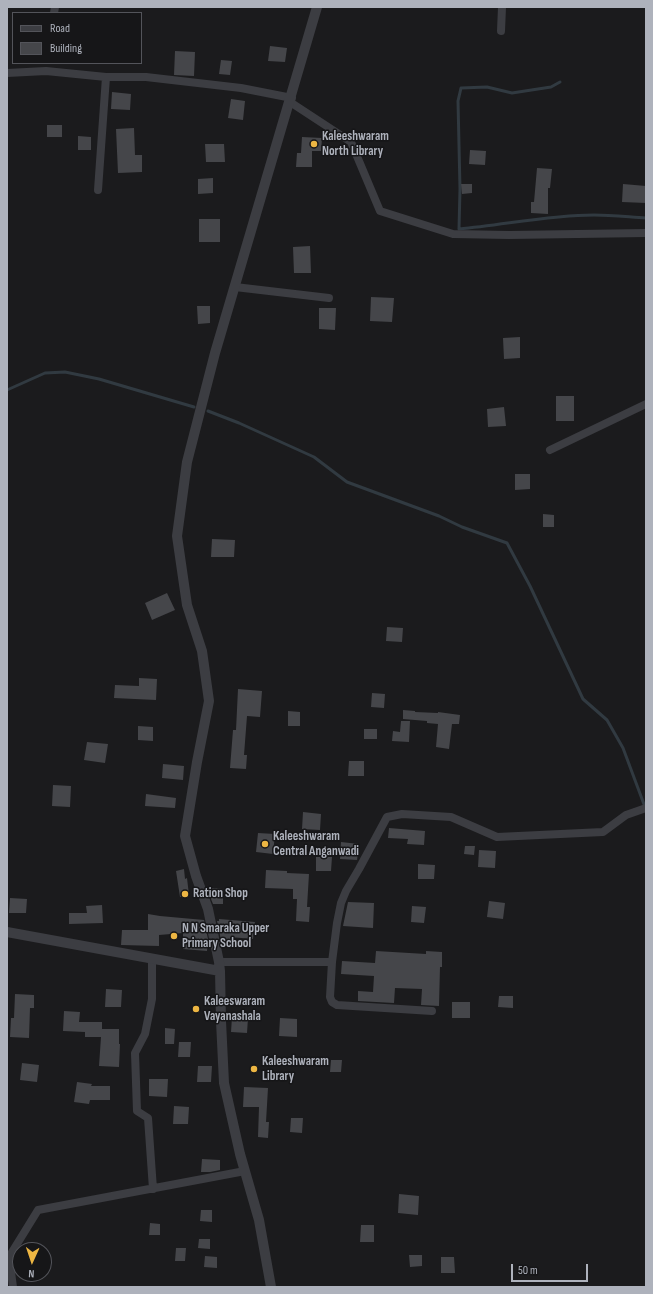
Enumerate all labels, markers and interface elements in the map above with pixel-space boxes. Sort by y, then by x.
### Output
legend [12,12,142,64]
text: Road [50,21,70,36]
text: Building [50,41,82,56]
place label: Kaleeshwaram North Library [322,129,389,160]
marker: Kaleeshwaram North Library [309,139,319,149]
place label: Kaleeshwaram Central Anganwadi [273,829,359,860]
marker: Kaleeshwaram Central Anganwadi [260,839,270,849]
place label: Ration Shop [193,886,248,902]
marker: Ration Shop [180,889,190,899]
place label: N N Smaraka Upper Primary School [182,921,269,952]
marker: N N Smaraka Upper Primary School [169,931,179,941]
place label: Kaleeswaram Vayanashala [204,994,265,1025]
marker: Kaleeswaram Vayanashala [191,1004,201,1014]
place label: Kaleeshwaram Library [262,1054,329,1085]
marker: Kaleeshwaram Library [249,1064,259,1074]
north arrow [12,1242,52,1282]
scale bar [513,1256,590,1282]
text: 50 m [518,1263,538,1278]
text: N [28,1267,35,1280]

